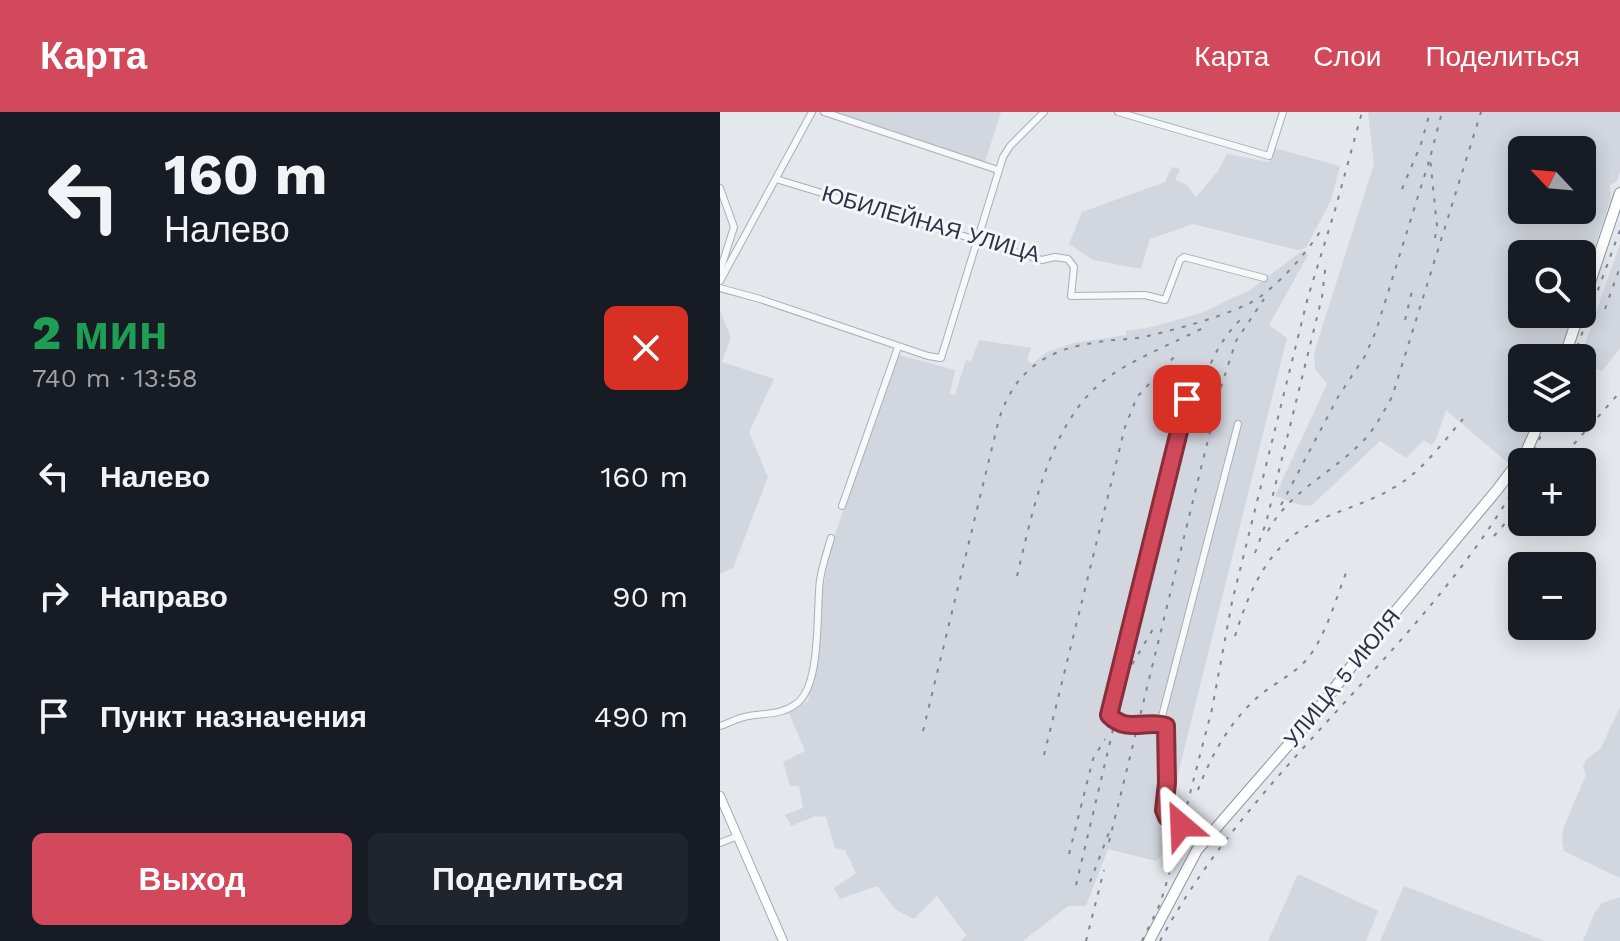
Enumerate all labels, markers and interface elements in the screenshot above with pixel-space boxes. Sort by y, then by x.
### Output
text: Карта [40,34,147,78]
text: Карта [1194,40,1269,73]
text: Слои [1313,40,1381,73]
text: Поделиться [1425,40,1580,73]
north arrow [1508,136,1596,224]
map controls [1508,136,1596,640]
text: 160 m [164,142,327,208]
icon: left [32,144,136,248]
street label: ЮБИЛЕЙНАЯ УЛИЦА [819,181,1043,267]
text: Налево [164,209,290,251]
button: search [1508,240,1596,328]
text: 2 мин [32,304,168,361]
button: close [604,306,688,390]
button: layers [1508,344,1596,432]
text: 740 m · 13:58 [32,363,198,393]
pin [1153,365,1221,433]
icon: arrive [1165,377,1209,421]
button: + [1508,448,1596,536]
icon: left [32,454,76,498]
text: Налево [100,459,210,494]
text: 160 m [601,459,688,494]
button: − [1508,552,1596,640]
icon: right [32,574,76,618]
text: Направо [100,579,228,614]
text: 90 m [612,579,688,614]
street label: УЛИЦА 5 ИЮЛЯ [1279,604,1405,752]
icon: arrive [32,694,76,738]
text: Пункт назначения [100,699,367,734]
text: 490 m [594,699,688,734]
position arrow [1139,783,1223,867]
button: Выход [32,833,352,925]
button: Поделиться [368,833,688,925]

